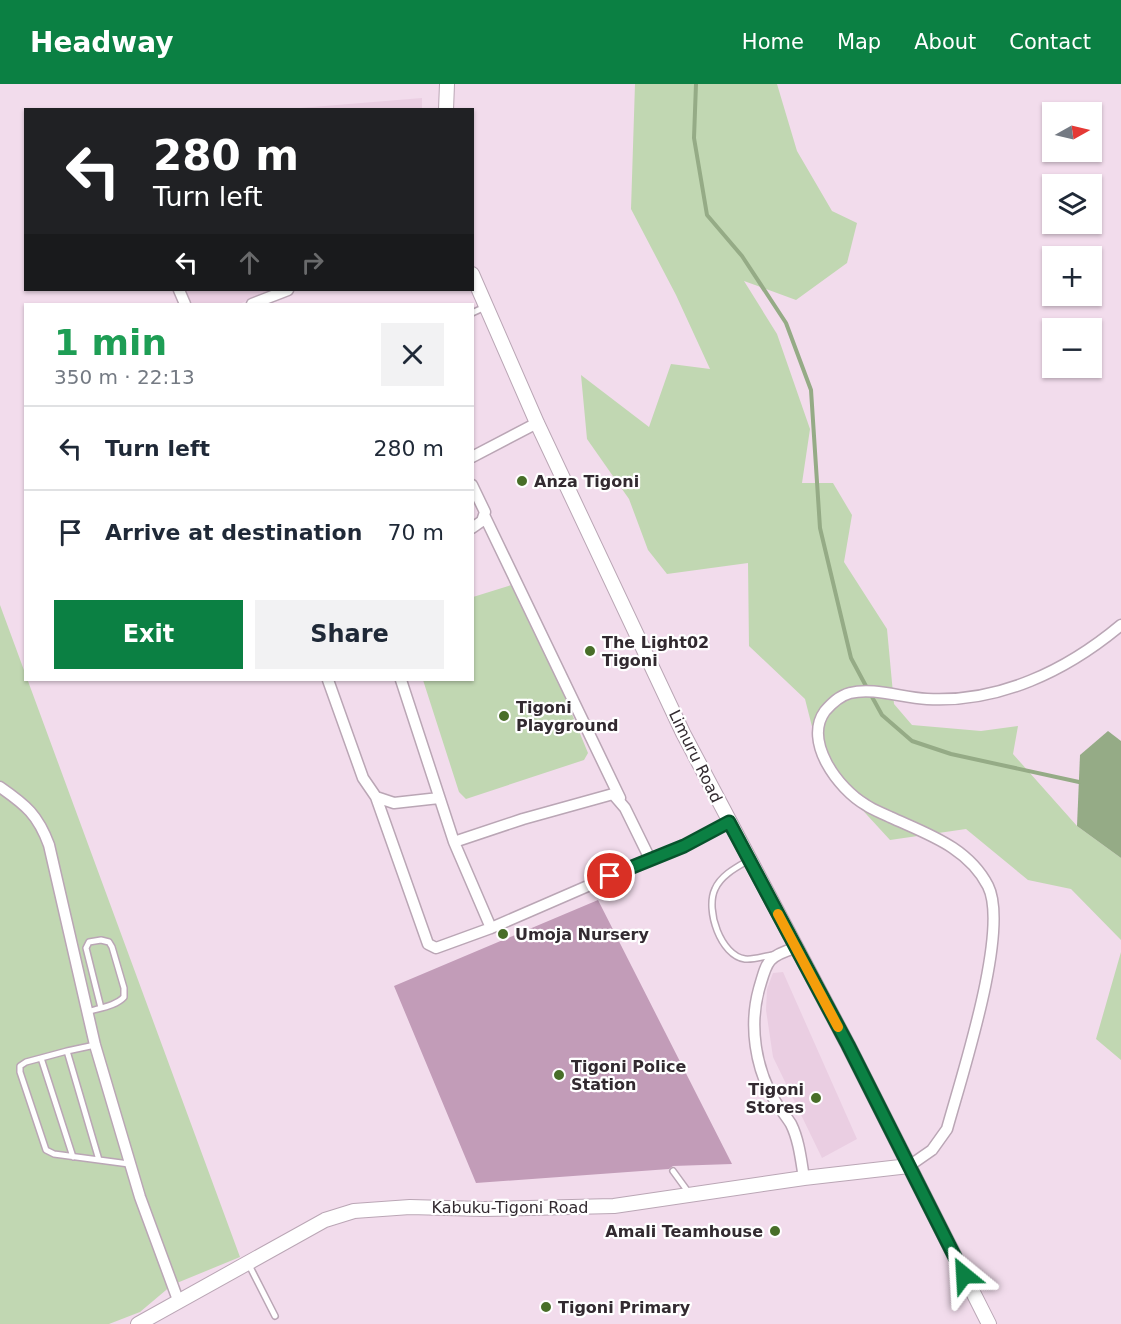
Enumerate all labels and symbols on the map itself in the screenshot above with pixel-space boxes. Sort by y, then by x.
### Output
north arrow [1042,102,1102,162]
place label: Anza Tigoni [534,472,639,491]
marker: Anza Tigoni [515,474,529,488]
place label: The Light02 Tigoni [602,633,709,670]
marker: The Light02 Tigoni [583,644,597,658]
place label: Tigoni Playground [516,698,619,735]
street label: Limuru Road [665,707,726,806]
marker: Tigoni Playground [497,709,511,723]
pin [584,850,635,901]
place label: Umoja Nursery [515,925,649,944]
marker: Umoja Nursery [496,927,510,941]
place label: Tigoni Police Station [571,1057,686,1094]
marker: Tigoni Police Station [552,1068,566,1082]
place label: Tigoni Stores [746,1080,804,1117]
marker: Tigoni Stores [809,1091,823,1105]
street label: Kabuku-Tigoni Road [431,1198,589,1217]
place label: Amali Teamhouse [605,1222,763,1241]
marker: Amali Teamhouse [768,1224,782,1238]
position arrow [932,1243,996,1307]
place label: Tigoni Primary [558,1298,691,1317]
marker: Tigoni Primary [539,1300,553,1314]

